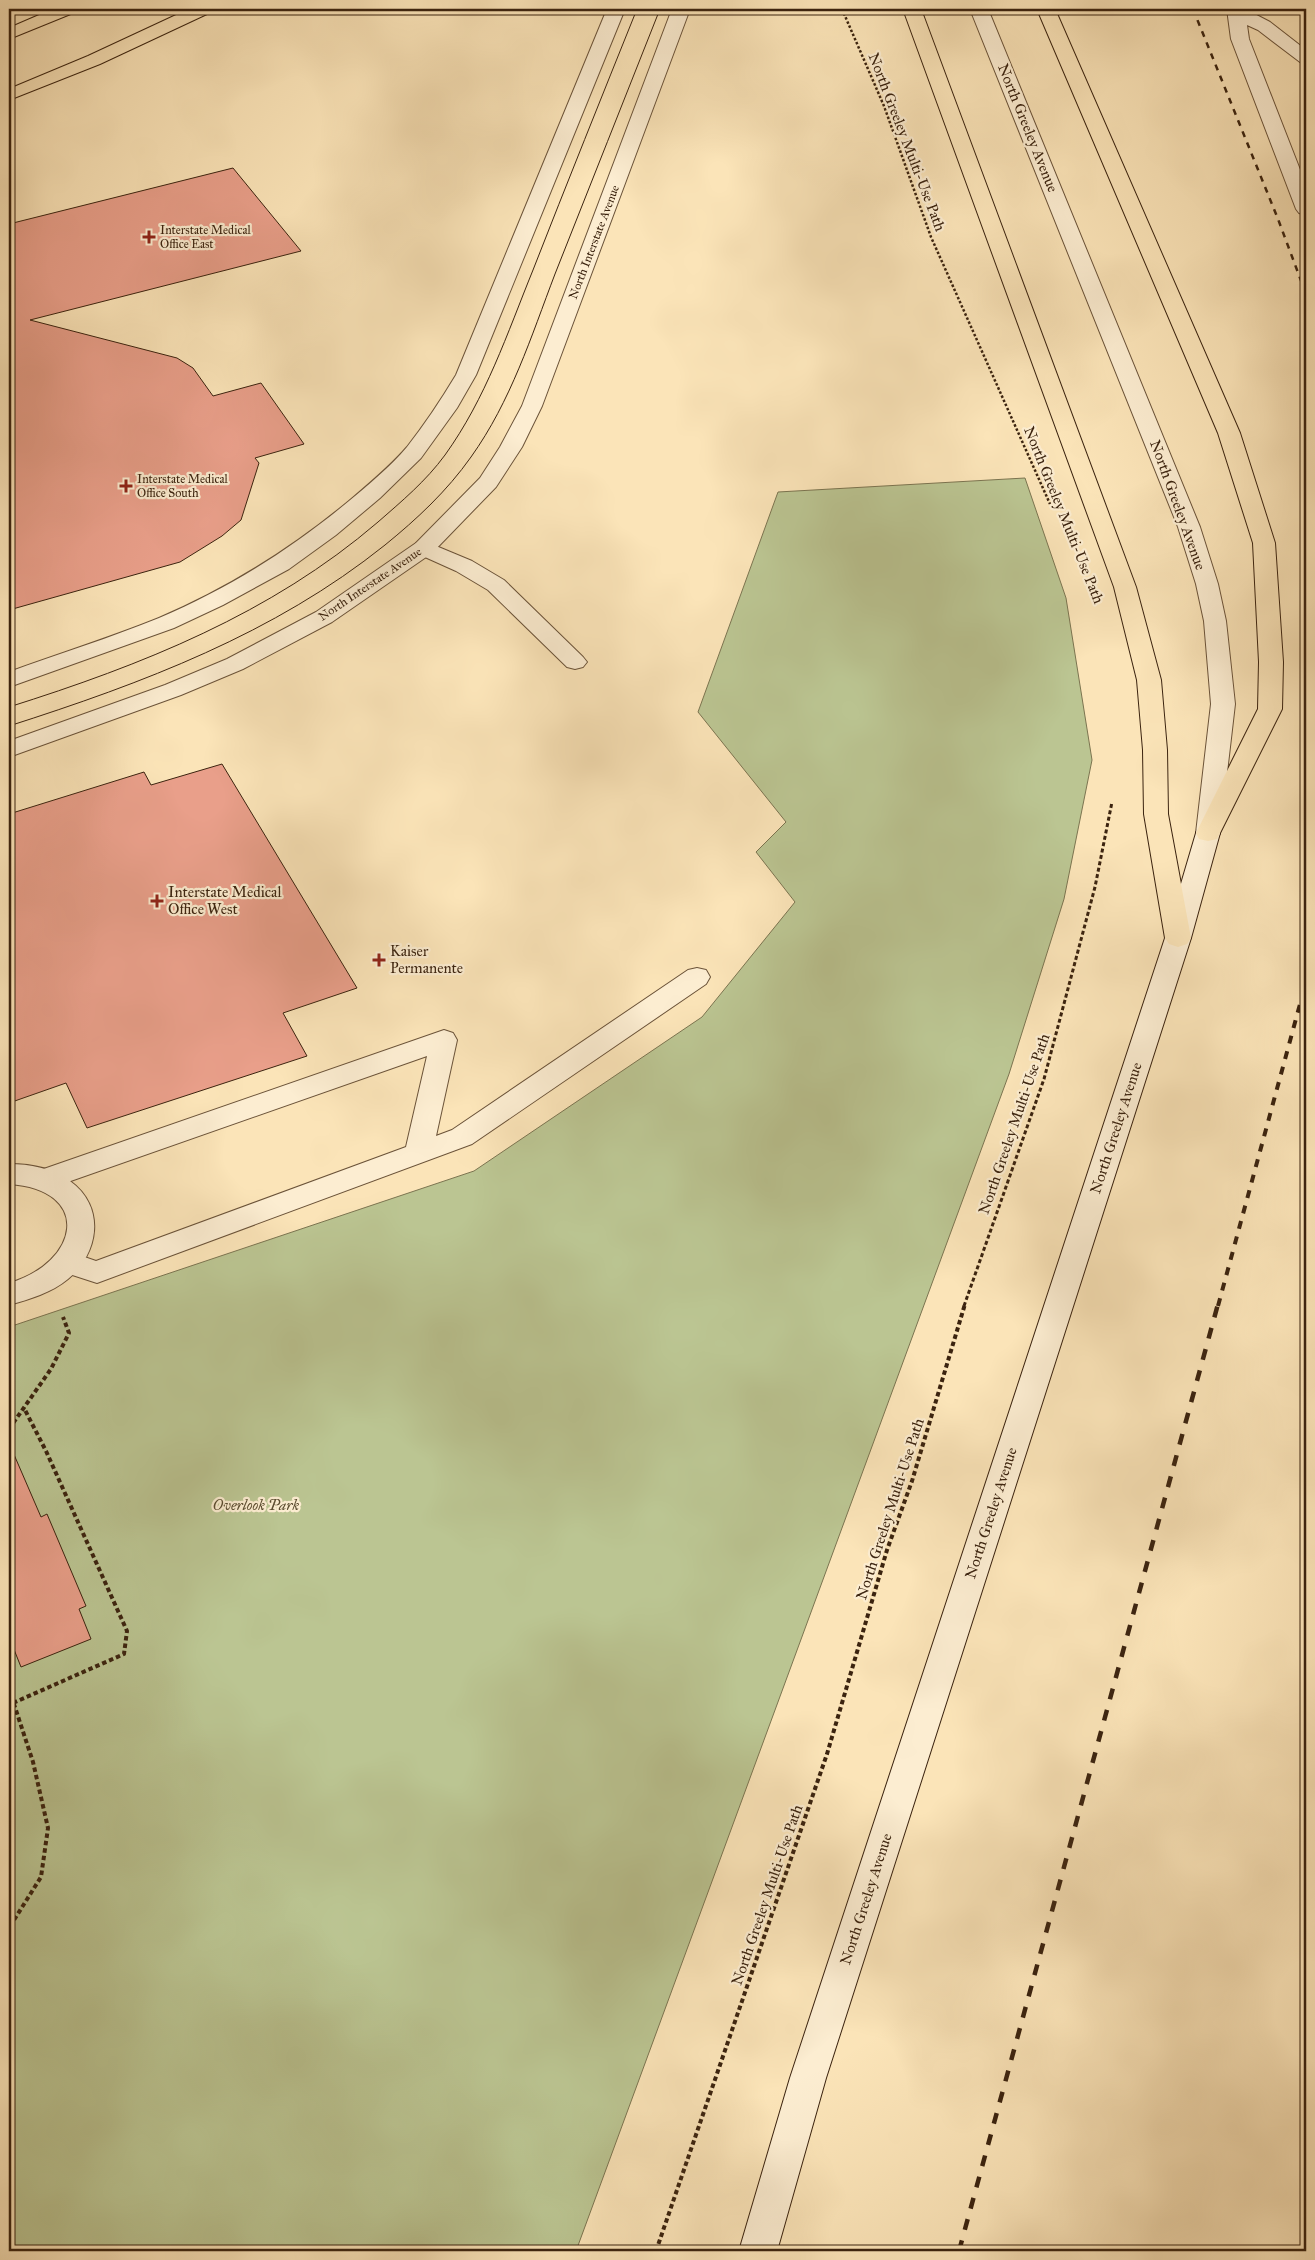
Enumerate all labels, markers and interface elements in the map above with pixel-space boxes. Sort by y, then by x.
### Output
street label: North Greeley Multi-Use Path [865,50,950,234]
street label: North Greeley Avenue [994,61,1062,195]
street label: North Interstate Avenue [566,183,622,301]
place label: Interstate Medical Office East [160,223,252,251]
marker: Interstate Medical Office East [142,230,156,244]
street label: North Greeley Multi-Use Path [1020,424,1108,607]
street label: North Greeley Avenue [1146,438,1210,572]
place label: Interstate Medical Office South [137,472,229,500]
marker: Interstate Medical Office South [119,479,133,493]
street label: North Interstate Avenue [316,544,424,624]
place label: Interstate Medical Office West [168,883,282,918]
marker: Interstate Medical Office West [150,894,164,908]
place label: Kaiser Permanente [390,942,463,977]
marker: Kaiser Permanente [372,953,386,967]
street label: North Greeley Multi-Use Path [975,1031,1054,1217]
street label: North Greeley Avenue [1086,1060,1146,1196]
street label: North Greeley Multi-Use Path [852,1415,928,1602]
street label: North Greeley Avenue [961,1445,1021,1581]
park label: Overlook Park [213,1496,300,1514]
street label: North Greeley Multi-Use Path [728,1802,807,1988]
street label: North Greeley Avenue [836,1831,896,1967]

